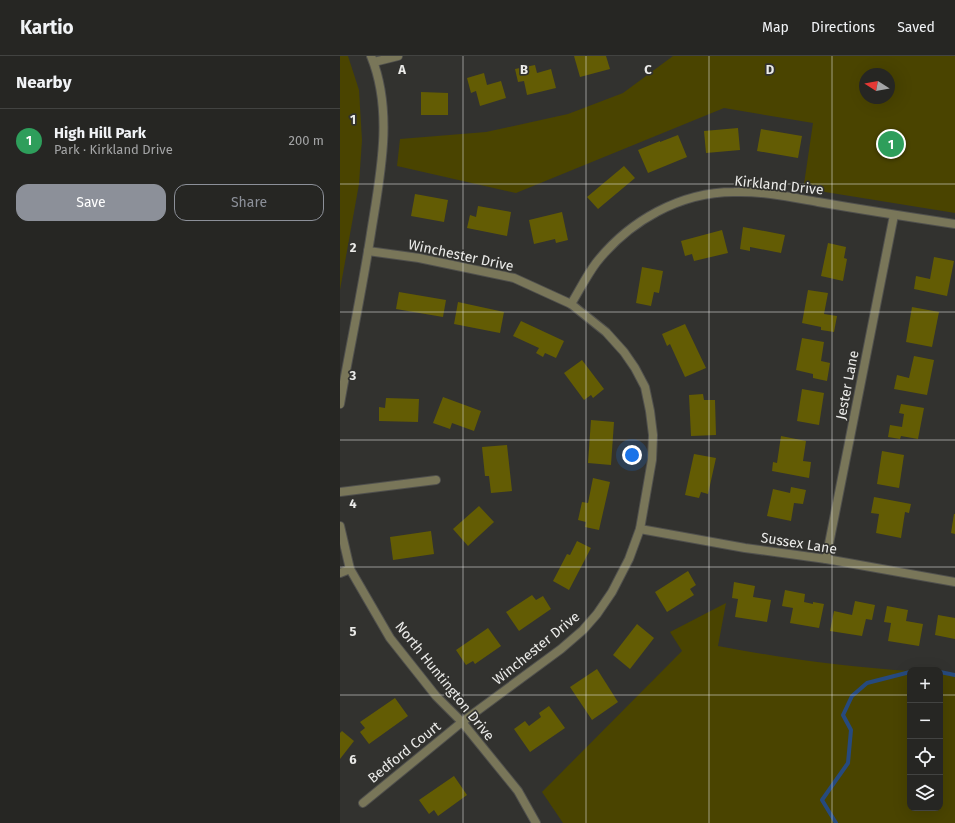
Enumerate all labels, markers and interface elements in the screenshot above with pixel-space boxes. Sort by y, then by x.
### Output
text: Kartio [20,16,74,39]
text: Map [762,19,789,36]
text: Directions [811,19,875,36]
text: Saved [897,19,935,36]
text: A [397,62,406,77]
text: B [520,62,528,77]
text: C [644,62,652,77]
text: D [766,62,775,77]
north arrow [859,68,895,104]
text: Nearby [16,72,71,93]
text: 1 [350,112,356,127]
text: High Hill Park [54,124,146,142]
pin: 1 [878,129,904,159]
text: 1 [26,133,32,148]
text: 200 m [288,133,324,148]
text: Park · Kirkland Drive [54,142,173,157]
street label: Kirkland Drive [734,172,824,199]
button: Save [16,184,166,221]
button: Share [174,184,324,221]
street label: Winchester Drive [407,236,515,275]
text: 2 [350,240,357,255]
street label: Jester Lane [832,349,863,421]
text: 3 [349,368,357,383]
your location [622,445,642,465]
text: 4 [349,496,357,511]
street label: Sussex Lane [760,529,838,558]
street label: Winchester Drive [489,608,583,689]
street label: North Huntington Drive [391,618,498,744]
text: 5 [350,624,357,639]
map controls [907,667,943,811]
button: + [907,667,943,703]
button: − [907,703,943,739]
street label: Bedford Court [365,717,445,787]
button: locate [907,739,943,775]
text: 6 [349,752,357,767]
button: layers [907,775,943,811]

